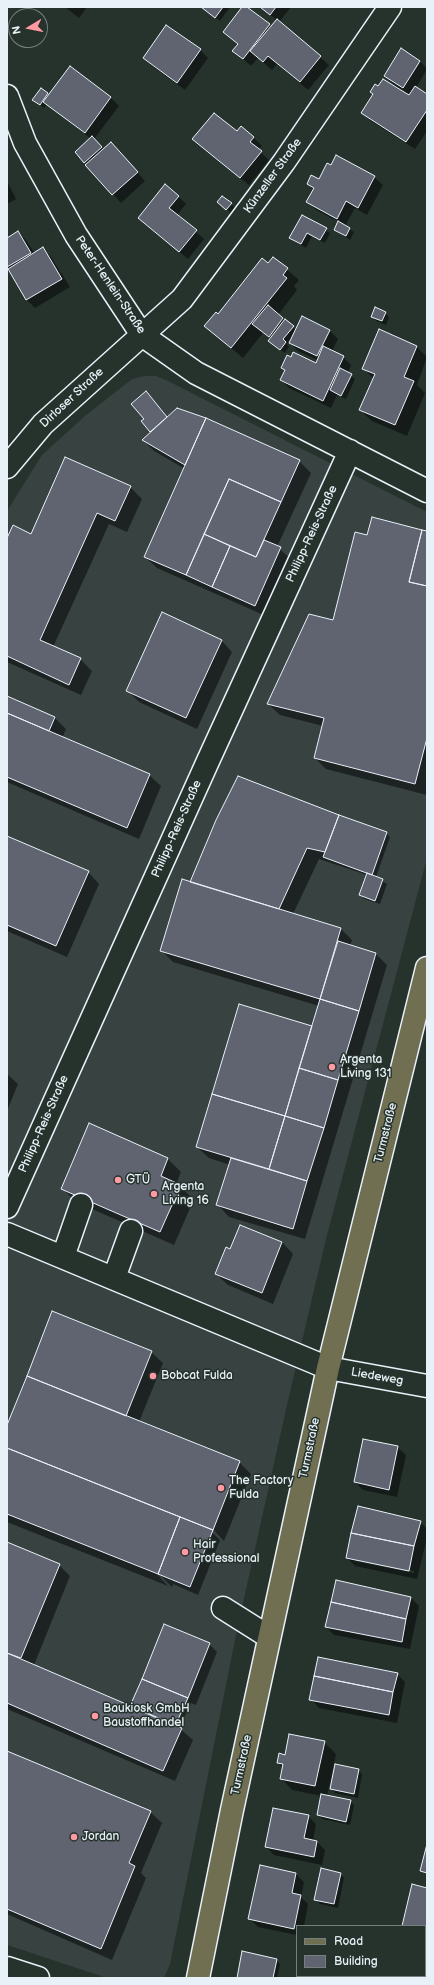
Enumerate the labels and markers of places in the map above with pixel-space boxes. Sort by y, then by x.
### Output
place label: Argenta Living 131 [340,1053,391,1081]
marker: Argenta Living 131 [327,1062,337,1072]
place label: GTÜ [126,1173,150,1187]
marker: GTÜ [113,1175,123,1185]
place label: Argenta Living 16 [162,1180,209,1208]
marker: Argenta Living 16 [149,1189,159,1199]
place label: Bobcat Fulda [161,1369,233,1383]
marker: Bobcat Fulda [148,1371,158,1381]
place label: The Factory Fulda [229,1474,293,1502]
marker: The Factory Fulda [216,1483,226,1493]
place label: Hair Professional [193,1538,260,1566]
marker: Hair Professional [180,1547,190,1557]
place label: Baukiosk GmbH Baustoffhandel [103,1702,190,1730]
marker: Baukiosk GmbH Baustoffhandel [90,1711,100,1721]
place label: Jordan [82,1830,119,1844]
marker: Jordan [69,1832,79,1842]

